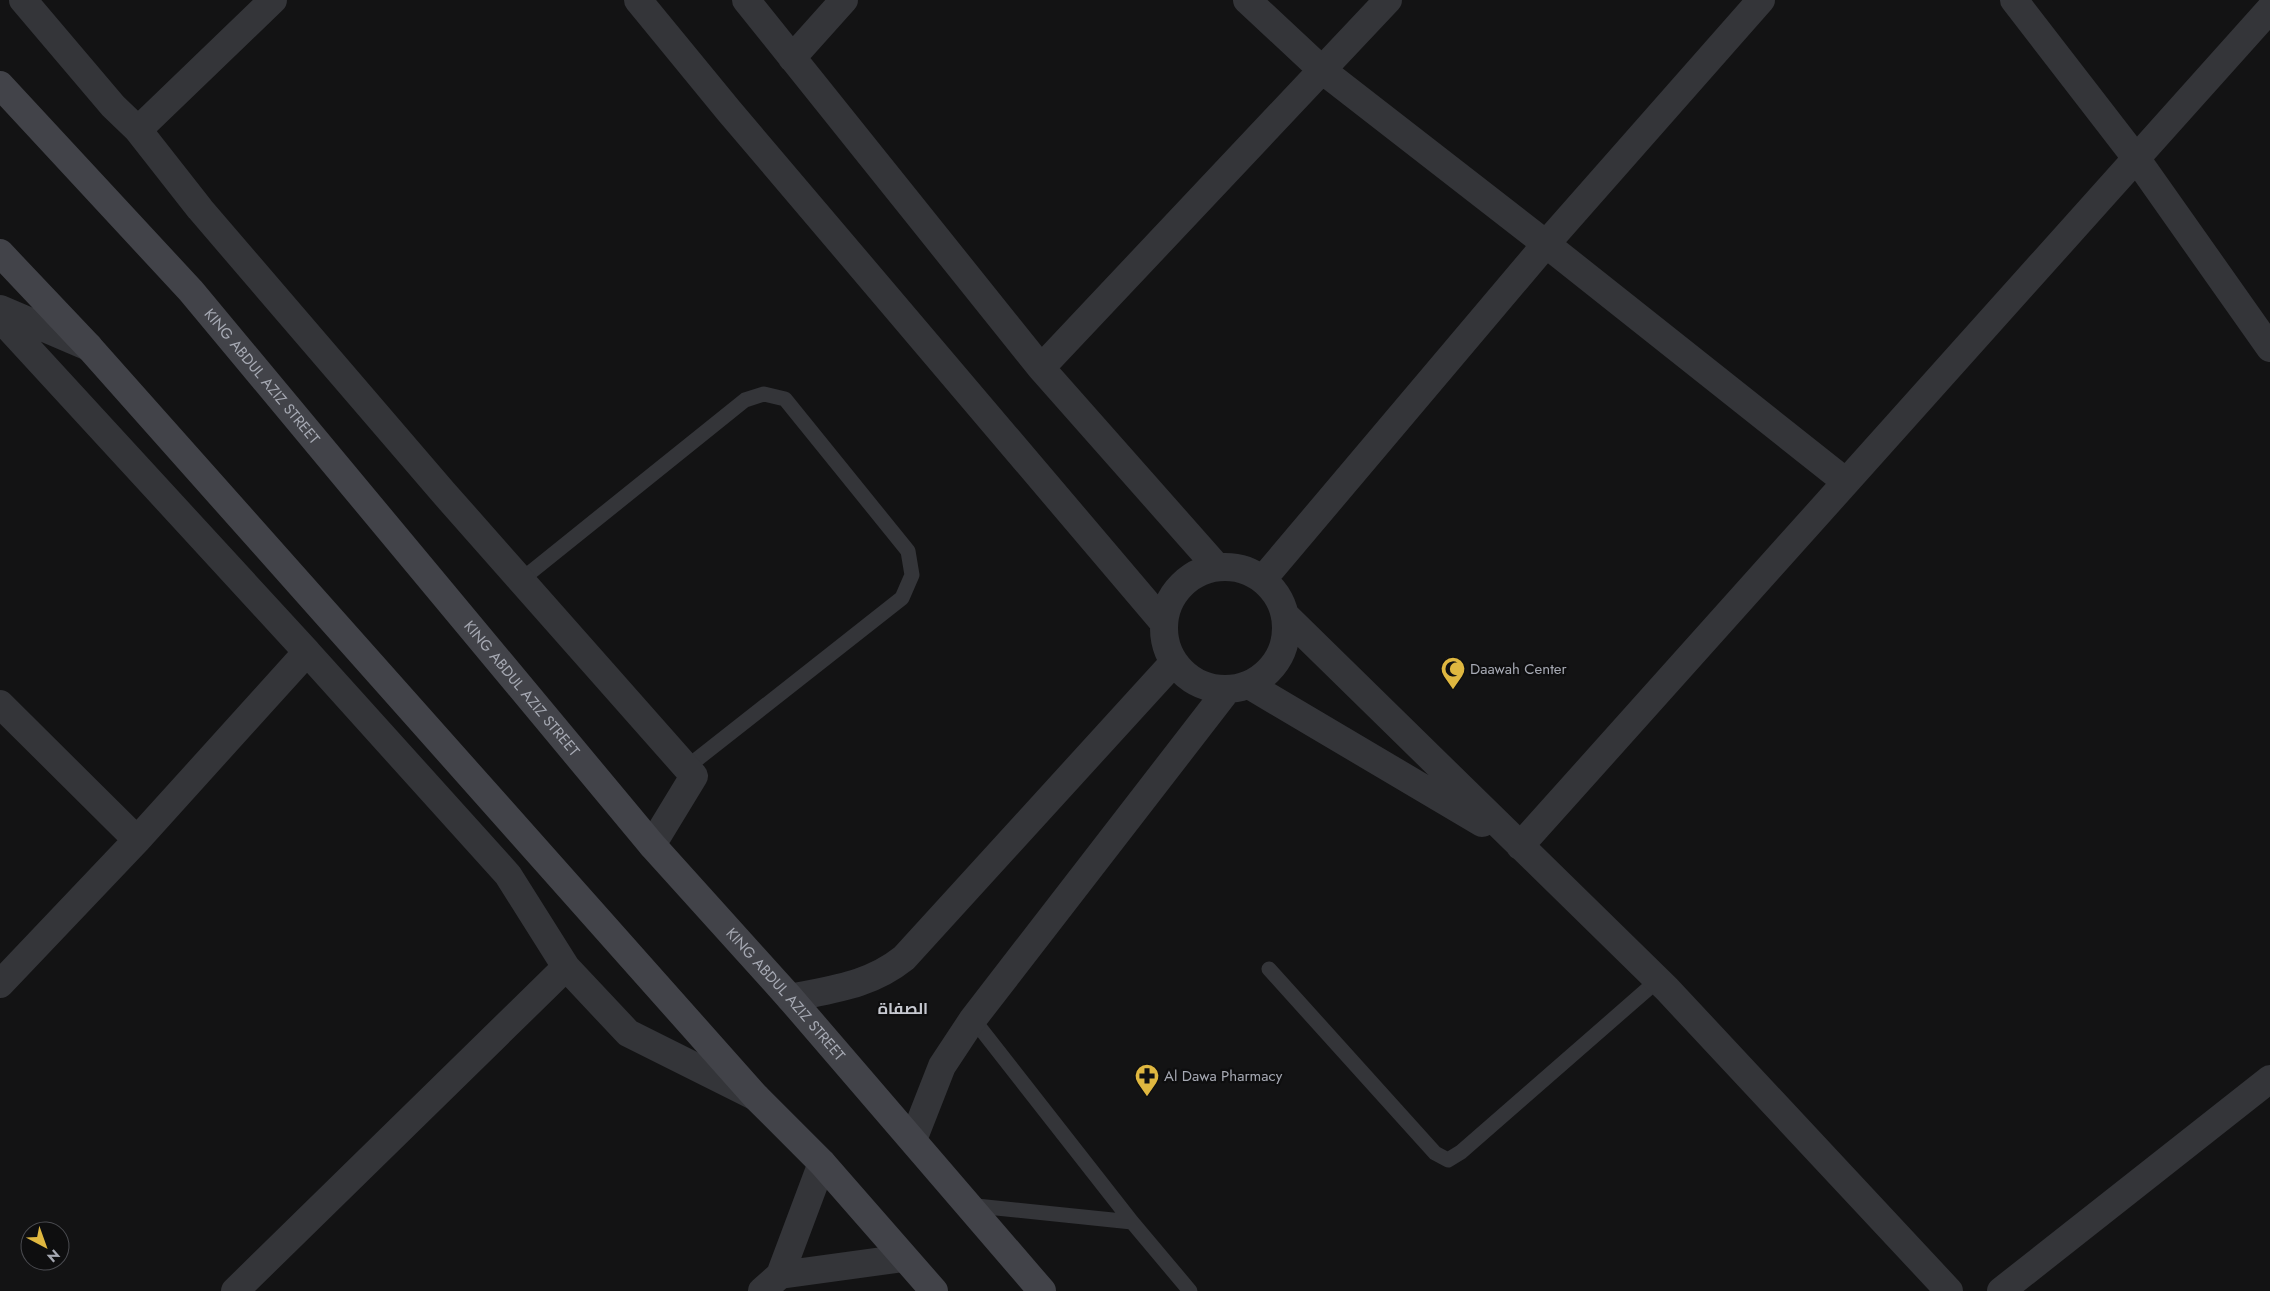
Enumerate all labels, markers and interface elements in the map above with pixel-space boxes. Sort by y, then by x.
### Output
street label: KING ABDUL AZIZ STREET [199,304,325,449]
street label: KING ABDUL AZIZ STREET [459,616,585,761]
mosque icon: Daawah Center [1440,656,1466,690]
place label: Daawah Center [1470,658,1568,680]
street label: KING ABDUL AZIZ STREET [721,923,850,1066]
district label: الصفاة [878,997,928,1020]
pharmacy icon: Al Dawa Pharmacy [1134,1063,1160,1097]
place label: Al Dawa Pharmacy [1164,1065,1283,1087]
north arrow [20,1221,70,1271]
text: N [43,1245,64,1267]

